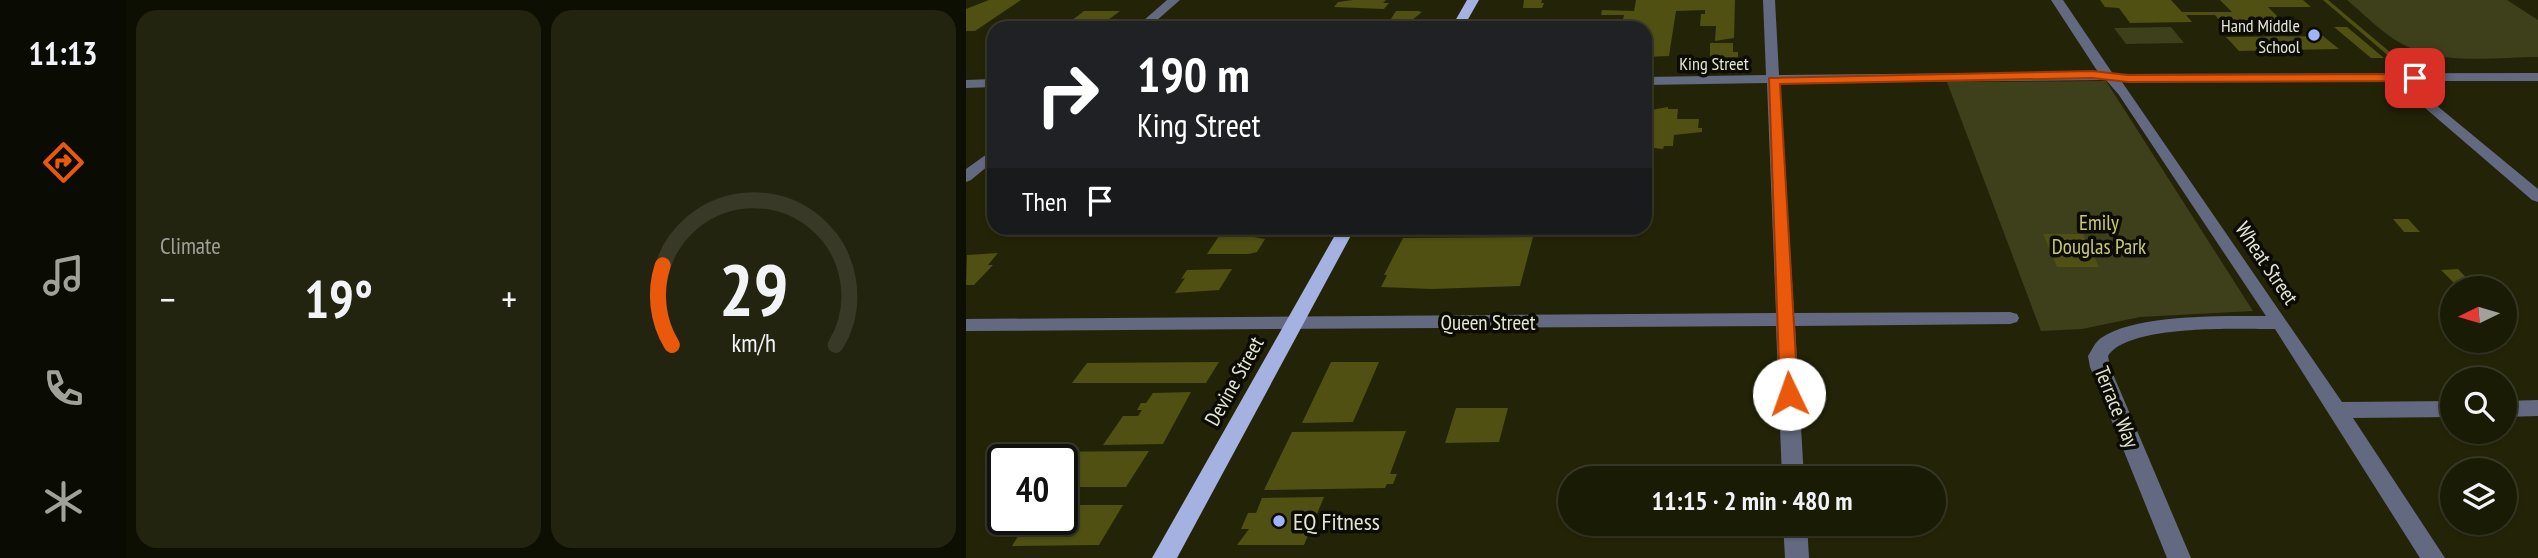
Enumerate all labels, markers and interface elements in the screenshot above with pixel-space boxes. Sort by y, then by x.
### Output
place label: Hand Middle School [2221,14,2301,58]
marker: Hand Middle School [2306,27,2322,43]
text: 11:13 [28,32,98,74]
text: 190 m [1137,42,1250,106]
pin [2385,48,2445,108]
icon: right [1022,49,1113,140]
street label: King Street [1679,52,1749,75]
icon: arrive [2396,59,2434,97]
text: King Street [1137,104,1261,146]
icon: directions [39,138,88,187]
icon: arrive [1081,182,1119,220]
text: Then [1022,185,1067,218]
park label: Emily Douglas Park [2052,209,2146,260]
street label: Wheat Street [2229,216,2305,310]
text: Climate [160,231,221,260]
text: 29 [719,241,788,335]
icon: music [39,251,88,300]
text: 19° [304,265,373,332]
text: − [160,274,176,323]
text: + [501,274,517,323]
north arrow [2440,276,2516,354]
map controls [2440,276,2517,535]
street label: Queen Street [1441,309,1536,336]
text: km/h [731,327,776,359]
street label: Devine Street [1198,331,1270,430]
position arrow [1752,357,1826,431]
street label: Terrace Way [2088,362,2146,452]
icon: phone [39,364,88,413]
button: search [2440,367,2517,444]
speed limit sign: 40 [987,444,1078,535]
button: layers [2440,458,2517,535]
icon: climate [39,477,88,526]
text: 11:15 · 2 min · 480 m [1652,484,1852,517]
place label: EQ Fitness [1293,506,1380,537]
marker: EQ Fitness [1271,513,1287,529]

